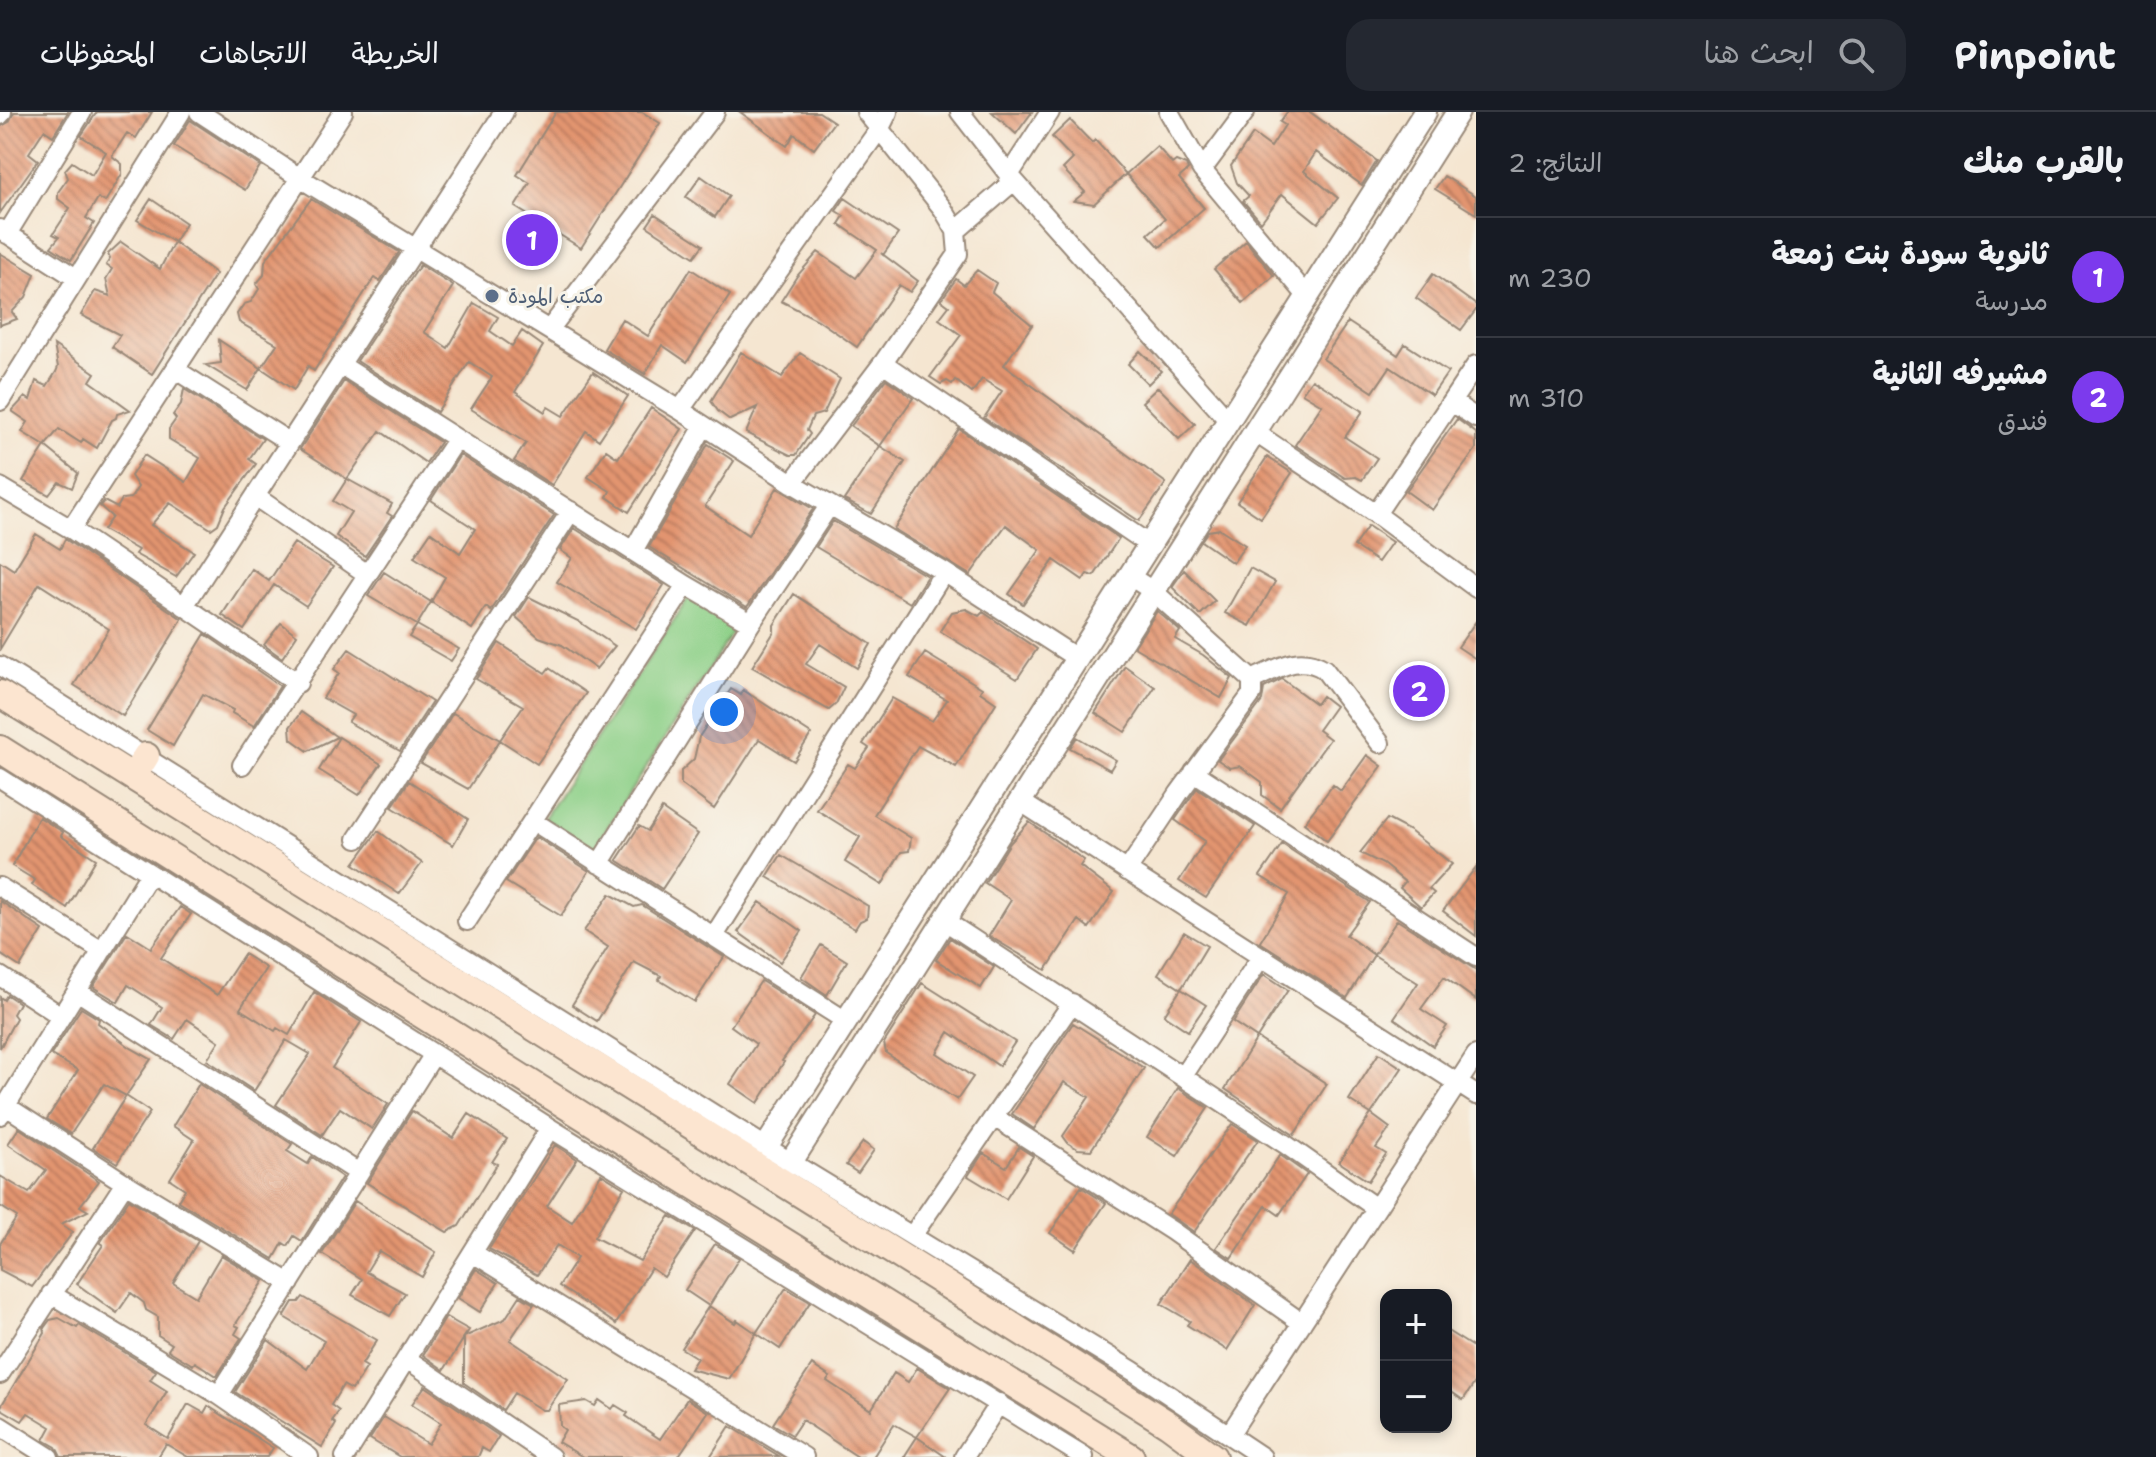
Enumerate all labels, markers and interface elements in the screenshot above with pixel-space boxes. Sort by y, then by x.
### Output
search box [1346,19,1906,91]
text: Pinpoint [1954,30,2116,81]
text: ابحث هنا [1703,32,1814,73]
icon: search [1834,33,1878,77]
text: المحفوظات [40,34,155,72]
text: الاتجاهات [199,34,307,72]
text: الخريطة [351,34,439,72]
text: بالقرب منك [1963,138,2124,184]
text: النتائج: 2 [1508,145,1602,180]
pin: 1 [506,210,558,270]
text: ثانوية سودة بنت زمعة [1771,233,2048,274]
text: 230 m [1508,260,1592,295]
text: 1 [2092,260,2104,295]
place label: مكتب المودة [508,283,603,309]
text: مدرسة [1976,283,2048,318]
marker: مكتب المودة [483,287,501,305]
text: مشيرفه الثانية [1872,353,2048,394]
text: 310 m [1508,380,1584,415]
text: 2 [2089,380,2107,415]
text: فندق [1997,403,2048,438]
pin: 2 [1393,661,1445,721]
your location [704,692,744,732]
map controls [1380,1289,1452,1433]
button: + [1380,1289,1452,1361]
button: − [1380,1361,1452,1433]

